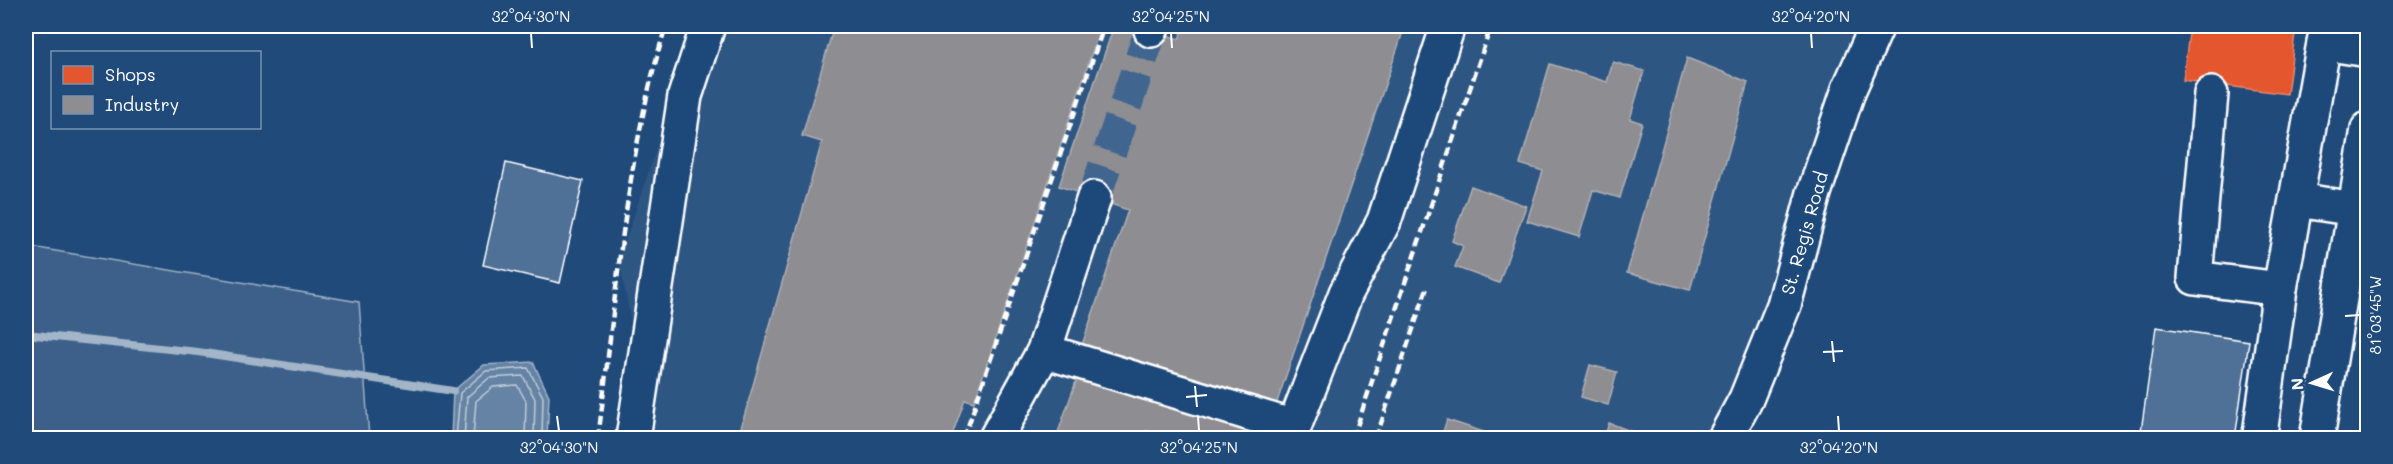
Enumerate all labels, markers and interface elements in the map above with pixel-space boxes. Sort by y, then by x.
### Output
text: 32°04'30"N [492,6,570,26]
text: 32°04'25"N [1132,6,1210,26]
text: 32°04'20"N [1772,6,1850,26]
legend [51,51,261,129]
text: Shops [105,62,156,86]
text: Industry [105,92,179,116]
street label: St. Regis Road [1775,169,1833,297]
text: 81°03'45"W [2365,276,2385,354]
north arrow [2282,353,2342,413]
text: N [2286,377,2307,391]
text: 32°04'30"N [520,437,598,457]
text: 32°04'25"N [1160,437,1238,457]
text: 32°04'20"N [1800,437,1878,457]

